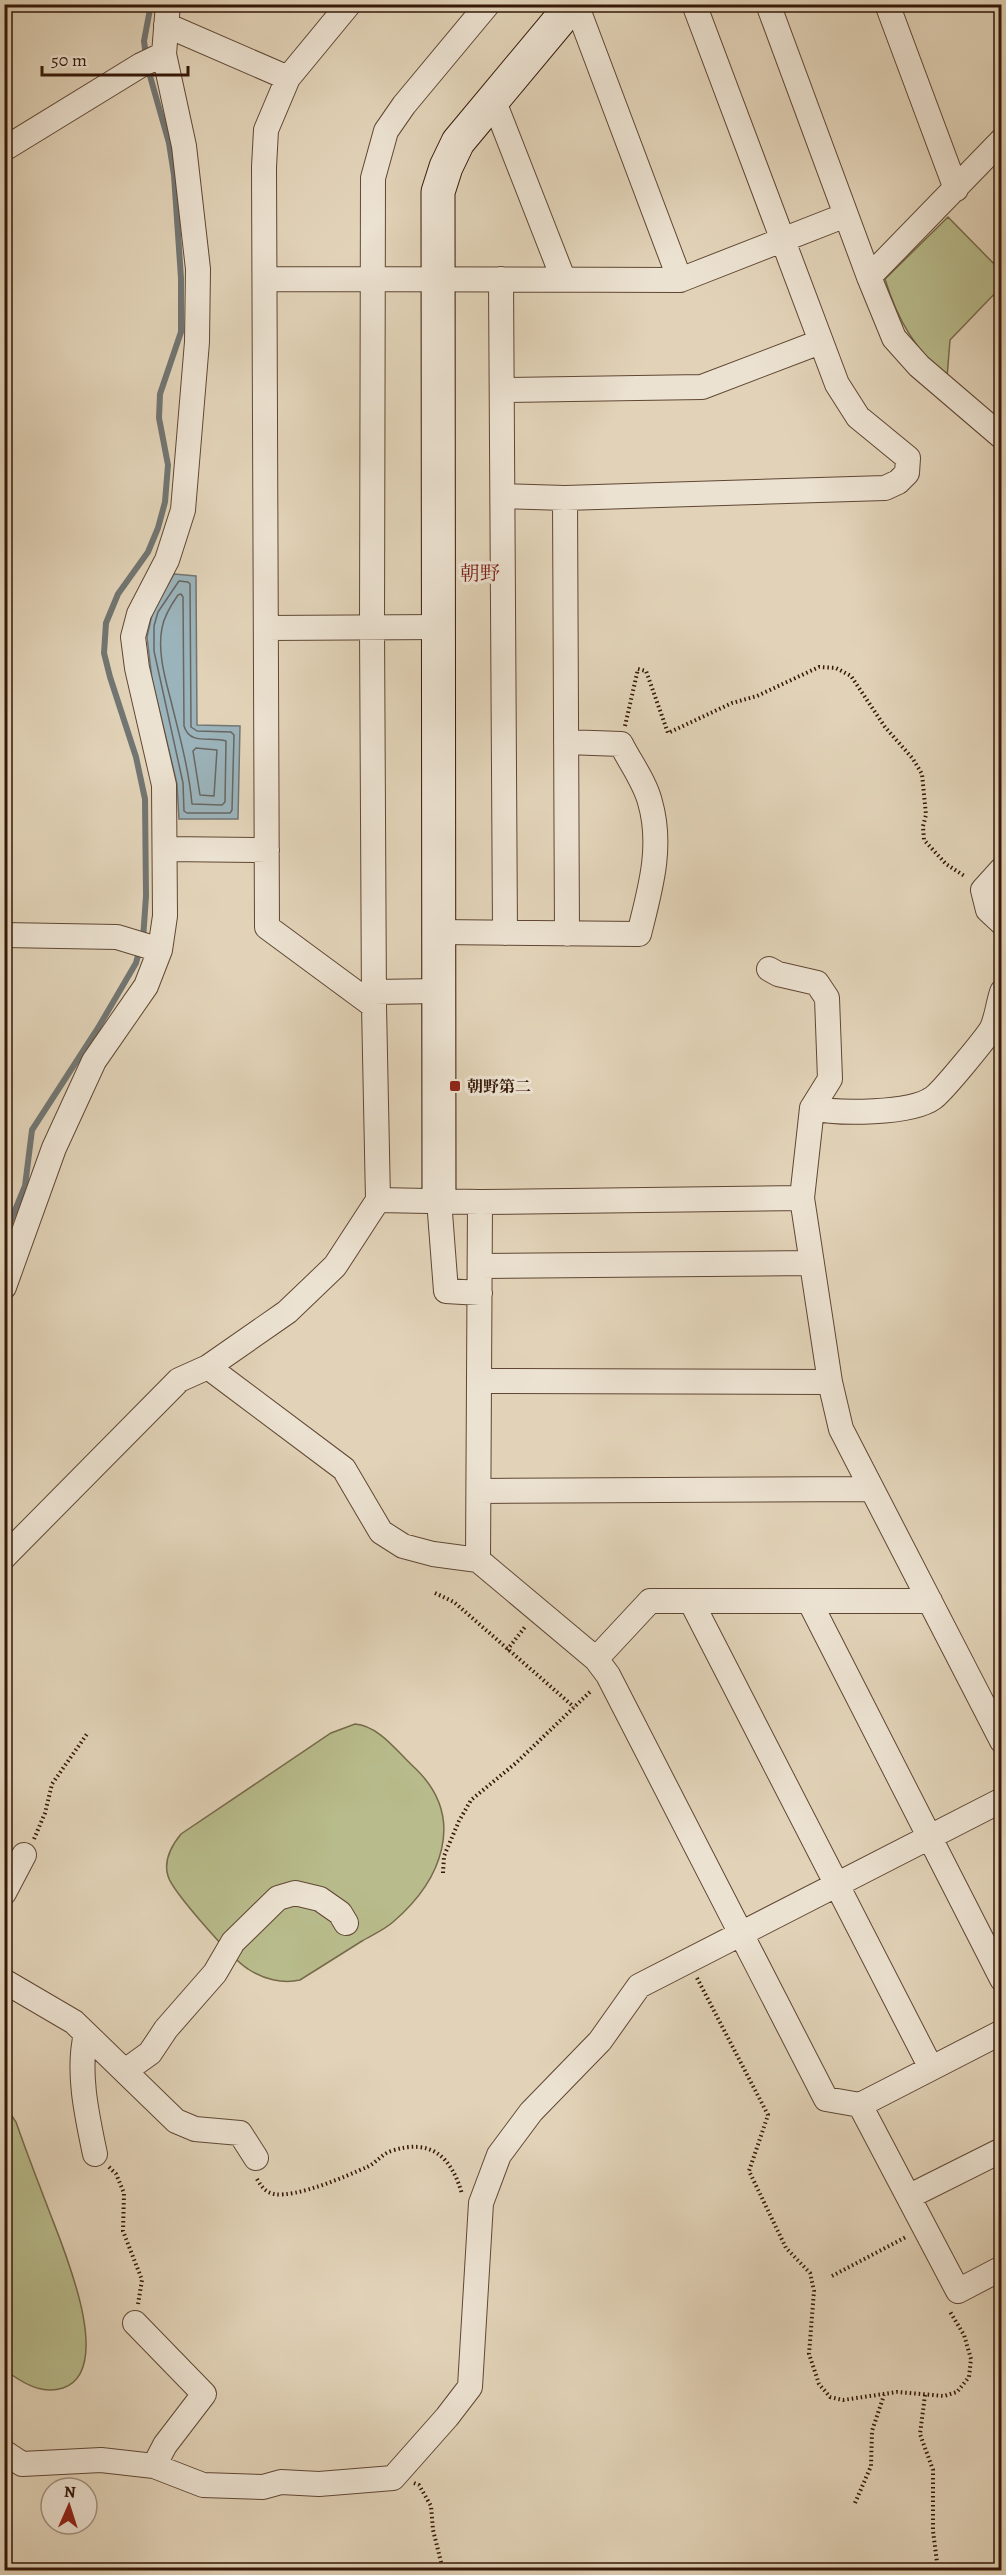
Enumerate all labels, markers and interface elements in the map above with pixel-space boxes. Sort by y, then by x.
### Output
scale bar [42,39,188,77]
text: 50 m [51,48,87,72]
district label: 朝野 [460,560,500,587]
place label: 朝野第二 [467,1076,531,1098]
marker: 朝野第二 [448,1079,462,1093]
north arrow [39,2476,99,2536]
text: N [63,2481,76,2503]

